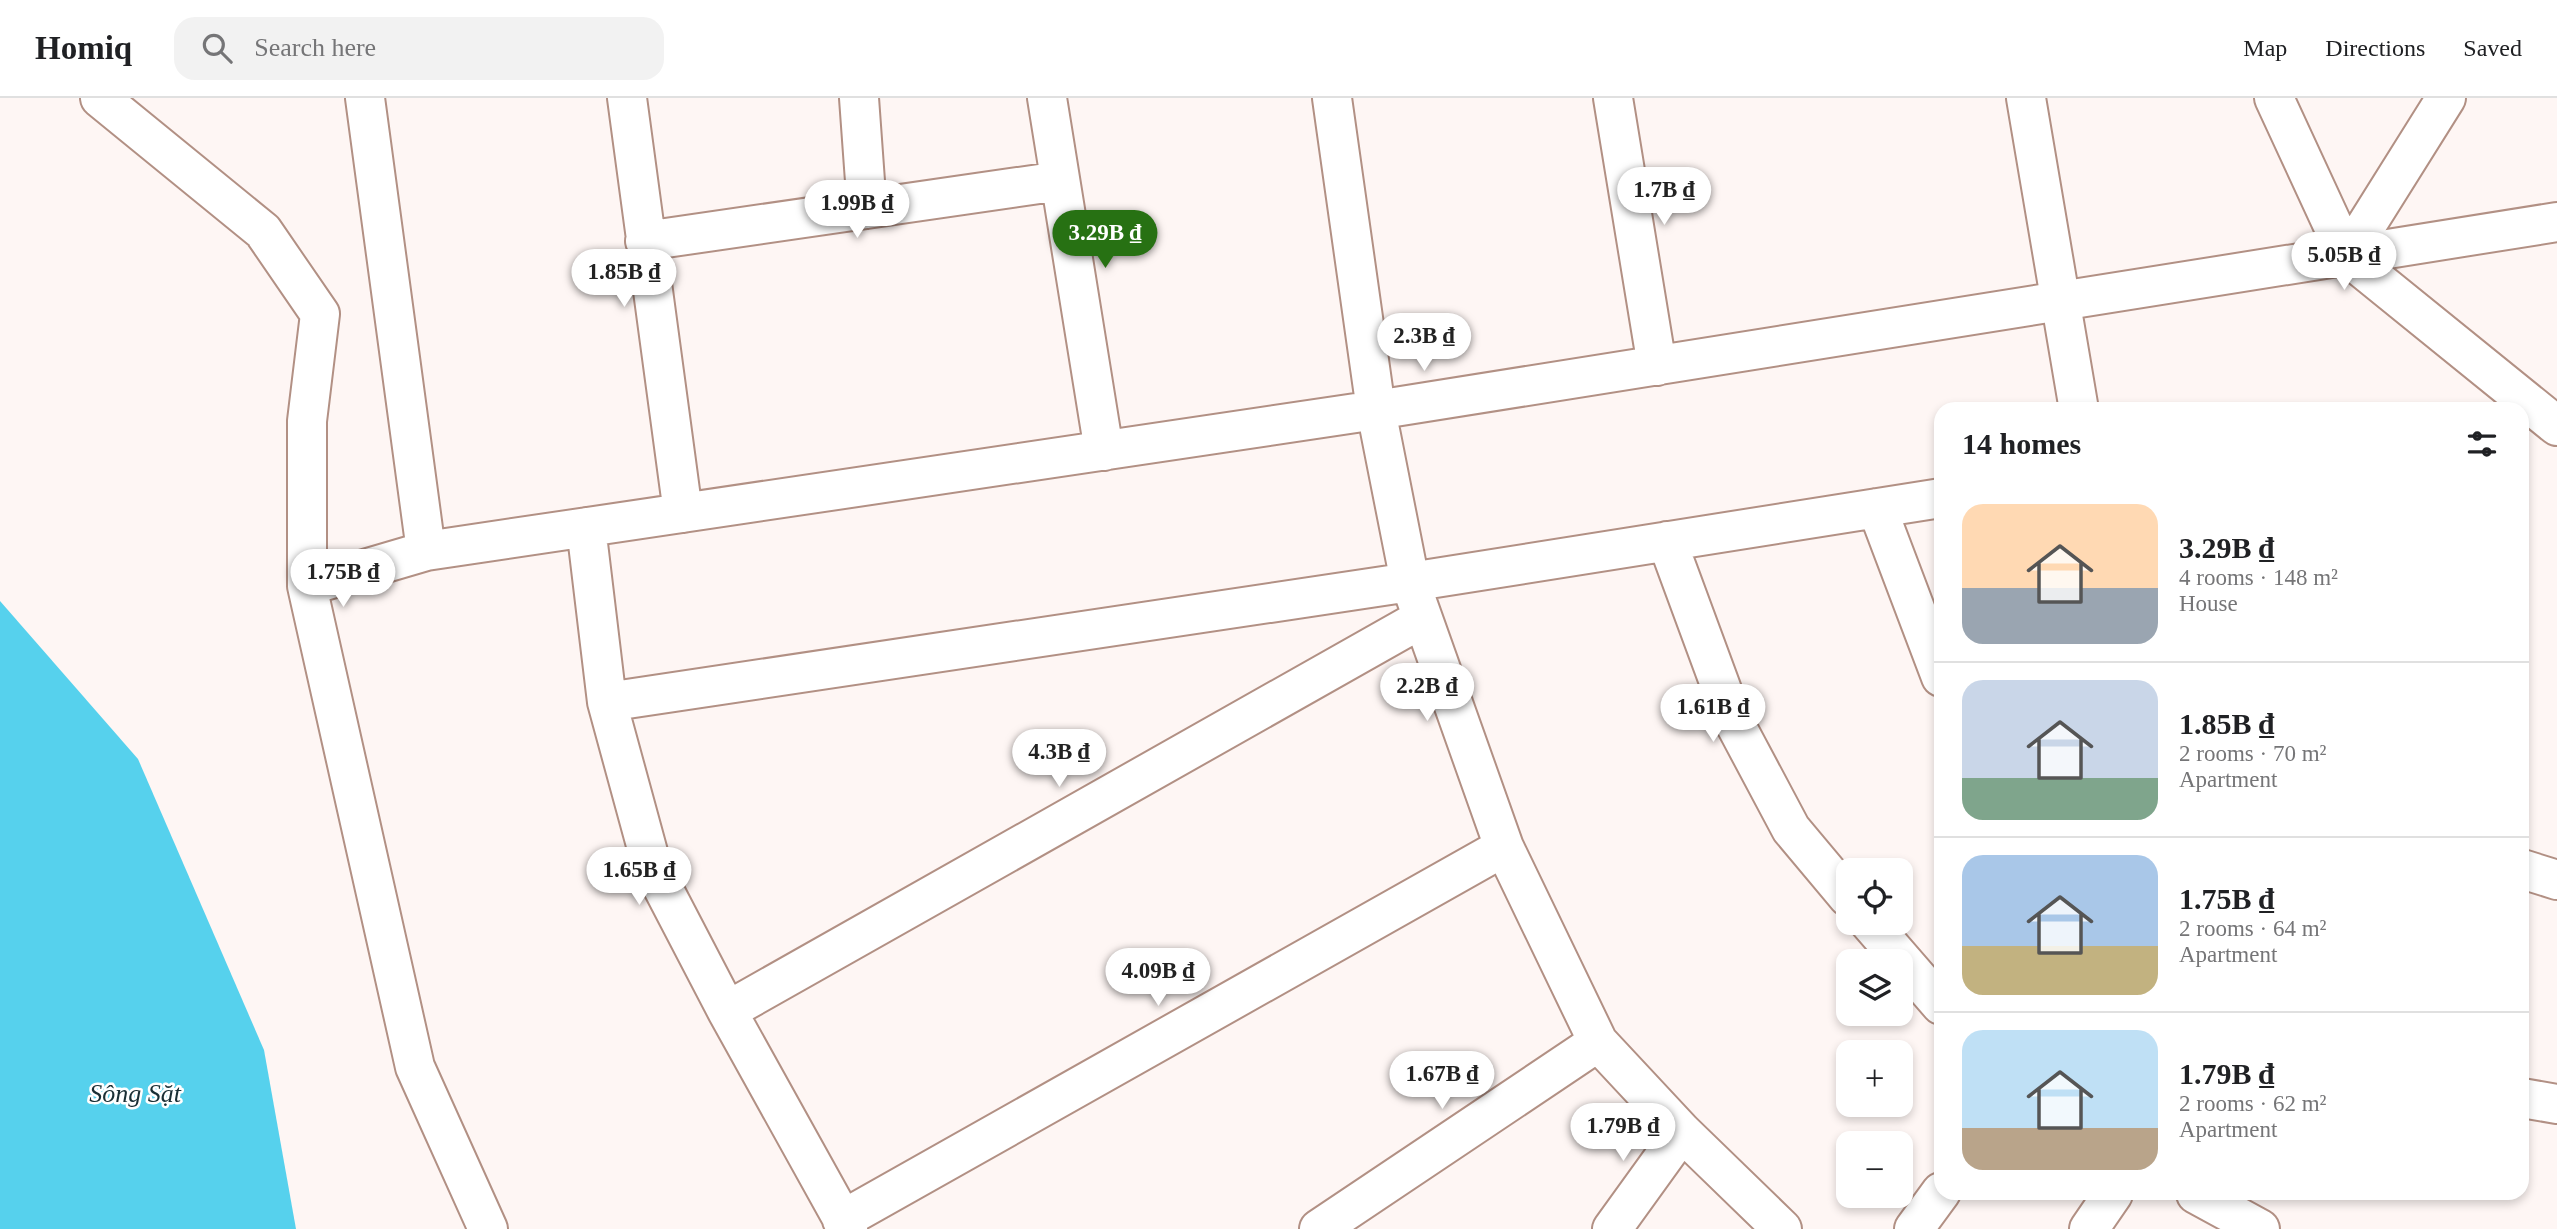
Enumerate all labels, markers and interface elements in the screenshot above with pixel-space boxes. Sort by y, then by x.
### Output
search box [174,17,664,80]
icon: search [198,29,236,67]
text: Homiq [35,30,132,66]
text: Search here [254,33,376,62]
text: Map [2243,35,2287,61]
text: Directions [2325,35,2425,61]
text: Saved [2463,35,2522,61]
pin: 1.7B ₫ [1607,167,1721,227]
text: 1.7B ₫ [1633,177,1695,202]
pin: 1.99B ₫ [792,180,922,240]
text: 1.99B ₫ [820,190,894,215]
pin: 3.29B ₫ [1040,211,1170,270]
text: 3.29B ₫ [1068,220,1142,245]
pin: 5.05B ₫ [2279,232,2409,292]
text: 5.05B ₫ [2307,242,2381,267]
pin: 1.85B ₫ [559,250,689,309]
text: 1.85B ₫ [587,259,661,284]
pin: 2.3B ₫ [1367,314,1481,373]
text: 2.3B ₫ [1393,323,1455,348]
icon: filters [2463,425,2501,463]
text: 14 homes [1962,427,2081,460]
text: 3.29B ₫ [2179,531,2274,564]
icon: home [2018,532,2102,616]
pin: 1.75B ₫ [278,550,408,609]
text: 1.75B ₫ [306,559,380,584]
text: 4 rooms · 148 m² [2179,565,2338,590]
text: House [2179,591,2238,616]
pin: 2.2B ₫ [1370,664,1484,723]
text: 2.2B ₫ [1396,673,1458,698]
pin: 1.61B ₫ [1648,684,1778,744]
text: 1.61B ₫ [1676,694,1750,719]
text: 1.85B ₫ [2179,707,2274,740]
icon: home [2018,708,2102,792]
pin: 4.3B ₫ [1002,730,1116,789]
text: 4.3B ₫ [1028,739,1090,764]
text: 2 rooms · 70 m² [2179,741,2326,766]
text: Apartment [2179,767,2277,792]
pin: 1.65B ₫ [574,848,704,907]
text: 1.65B ₫ [602,857,676,882]
map controls [1836,858,1913,1208]
button: locate [1836,858,1913,935]
text: 1.75B ₫ [2179,882,2274,915]
icon: home [2018,883,2102,967]
text: 2 rooms · 64 m² [2179,916,2326,941]
text: Apartment [2179,942,2277,967]
pin: 4.09B ₫ [1093,948,1223,1008]
button: layers [1836,949,1913,1026]
text: 4.09B ₫ [1121,958,1195,983]
button: + [1836,1040,1913,1117]
pin: 1.67B ₫ [1377,1052,1507,1111]
text: 1.79B ₫ [2179,1057,2274,1090]
icon: home [2018,1058,2102,1142]
text: 1.67B ₫ [1405,1061,1479,1086]
water label: Sông Sặt [89,1079,182,1108]
text: 2 rooms · 62 m² [2179,1091,2326,1116]
pin: 1.79B ₫ [1558,1104,1688,1163]
text: 1.79B ₫ [1586,1113,1660,1138]
text: Apartment [2179,1117,2277,1142]
button: − [1836,1131,1913,1208]

